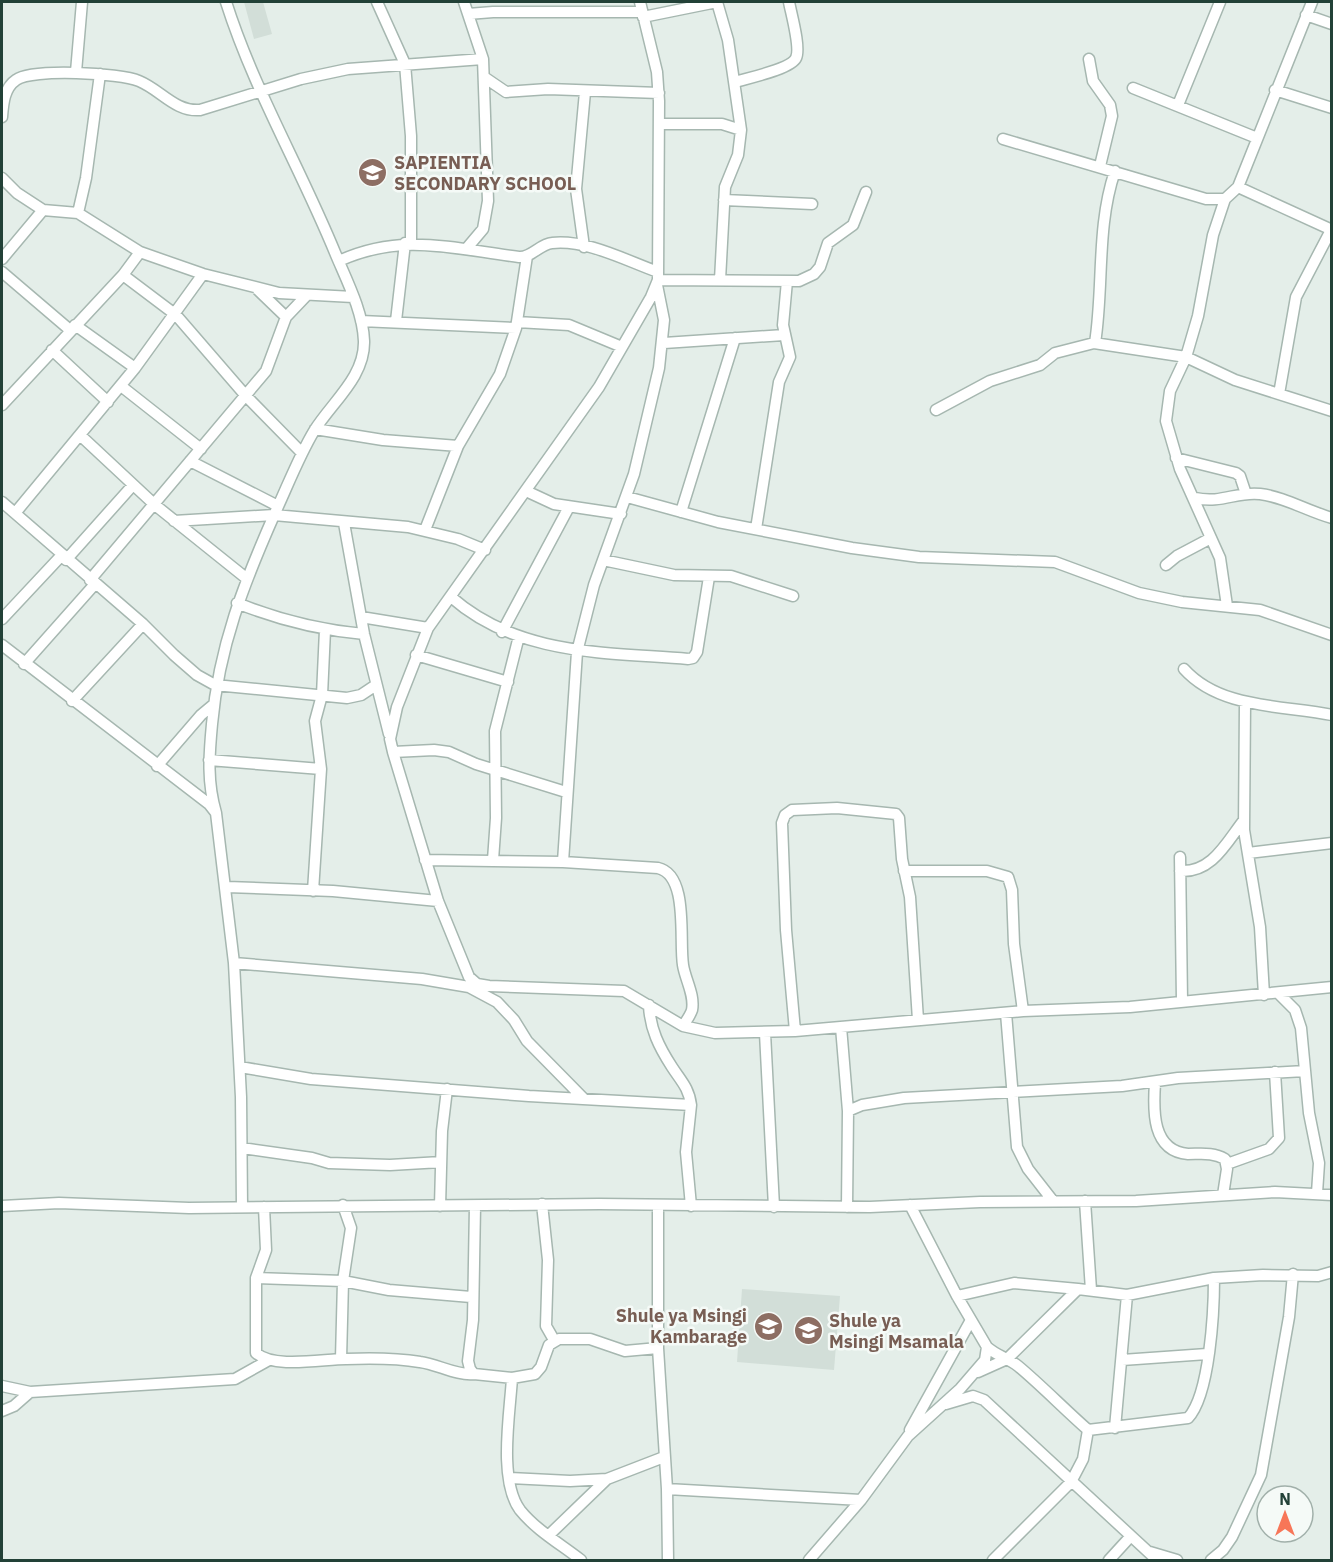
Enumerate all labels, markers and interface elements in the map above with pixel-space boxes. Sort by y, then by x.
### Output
place label: SAPIENTIA SECONDARY SCHOOL [394,151,576,195]
school or university icon: SAPIENTIA SECONDARY SCHOOL [357,157,389,189]
place label: Shule ya Msingi Kambarage [616,1304,747,1348]
place label: Shule ya Msingi Msamala [829,1309,964,1353]
school or university icon: Shule ya Msingi Kambarage [752,1310,784,1342]
school or university icon: Shule ya Msingi Msamala [792,1315,824,1347]
north arrow [1255,1484,1315,1544]
text: N [1279,1489,1291,1509]

